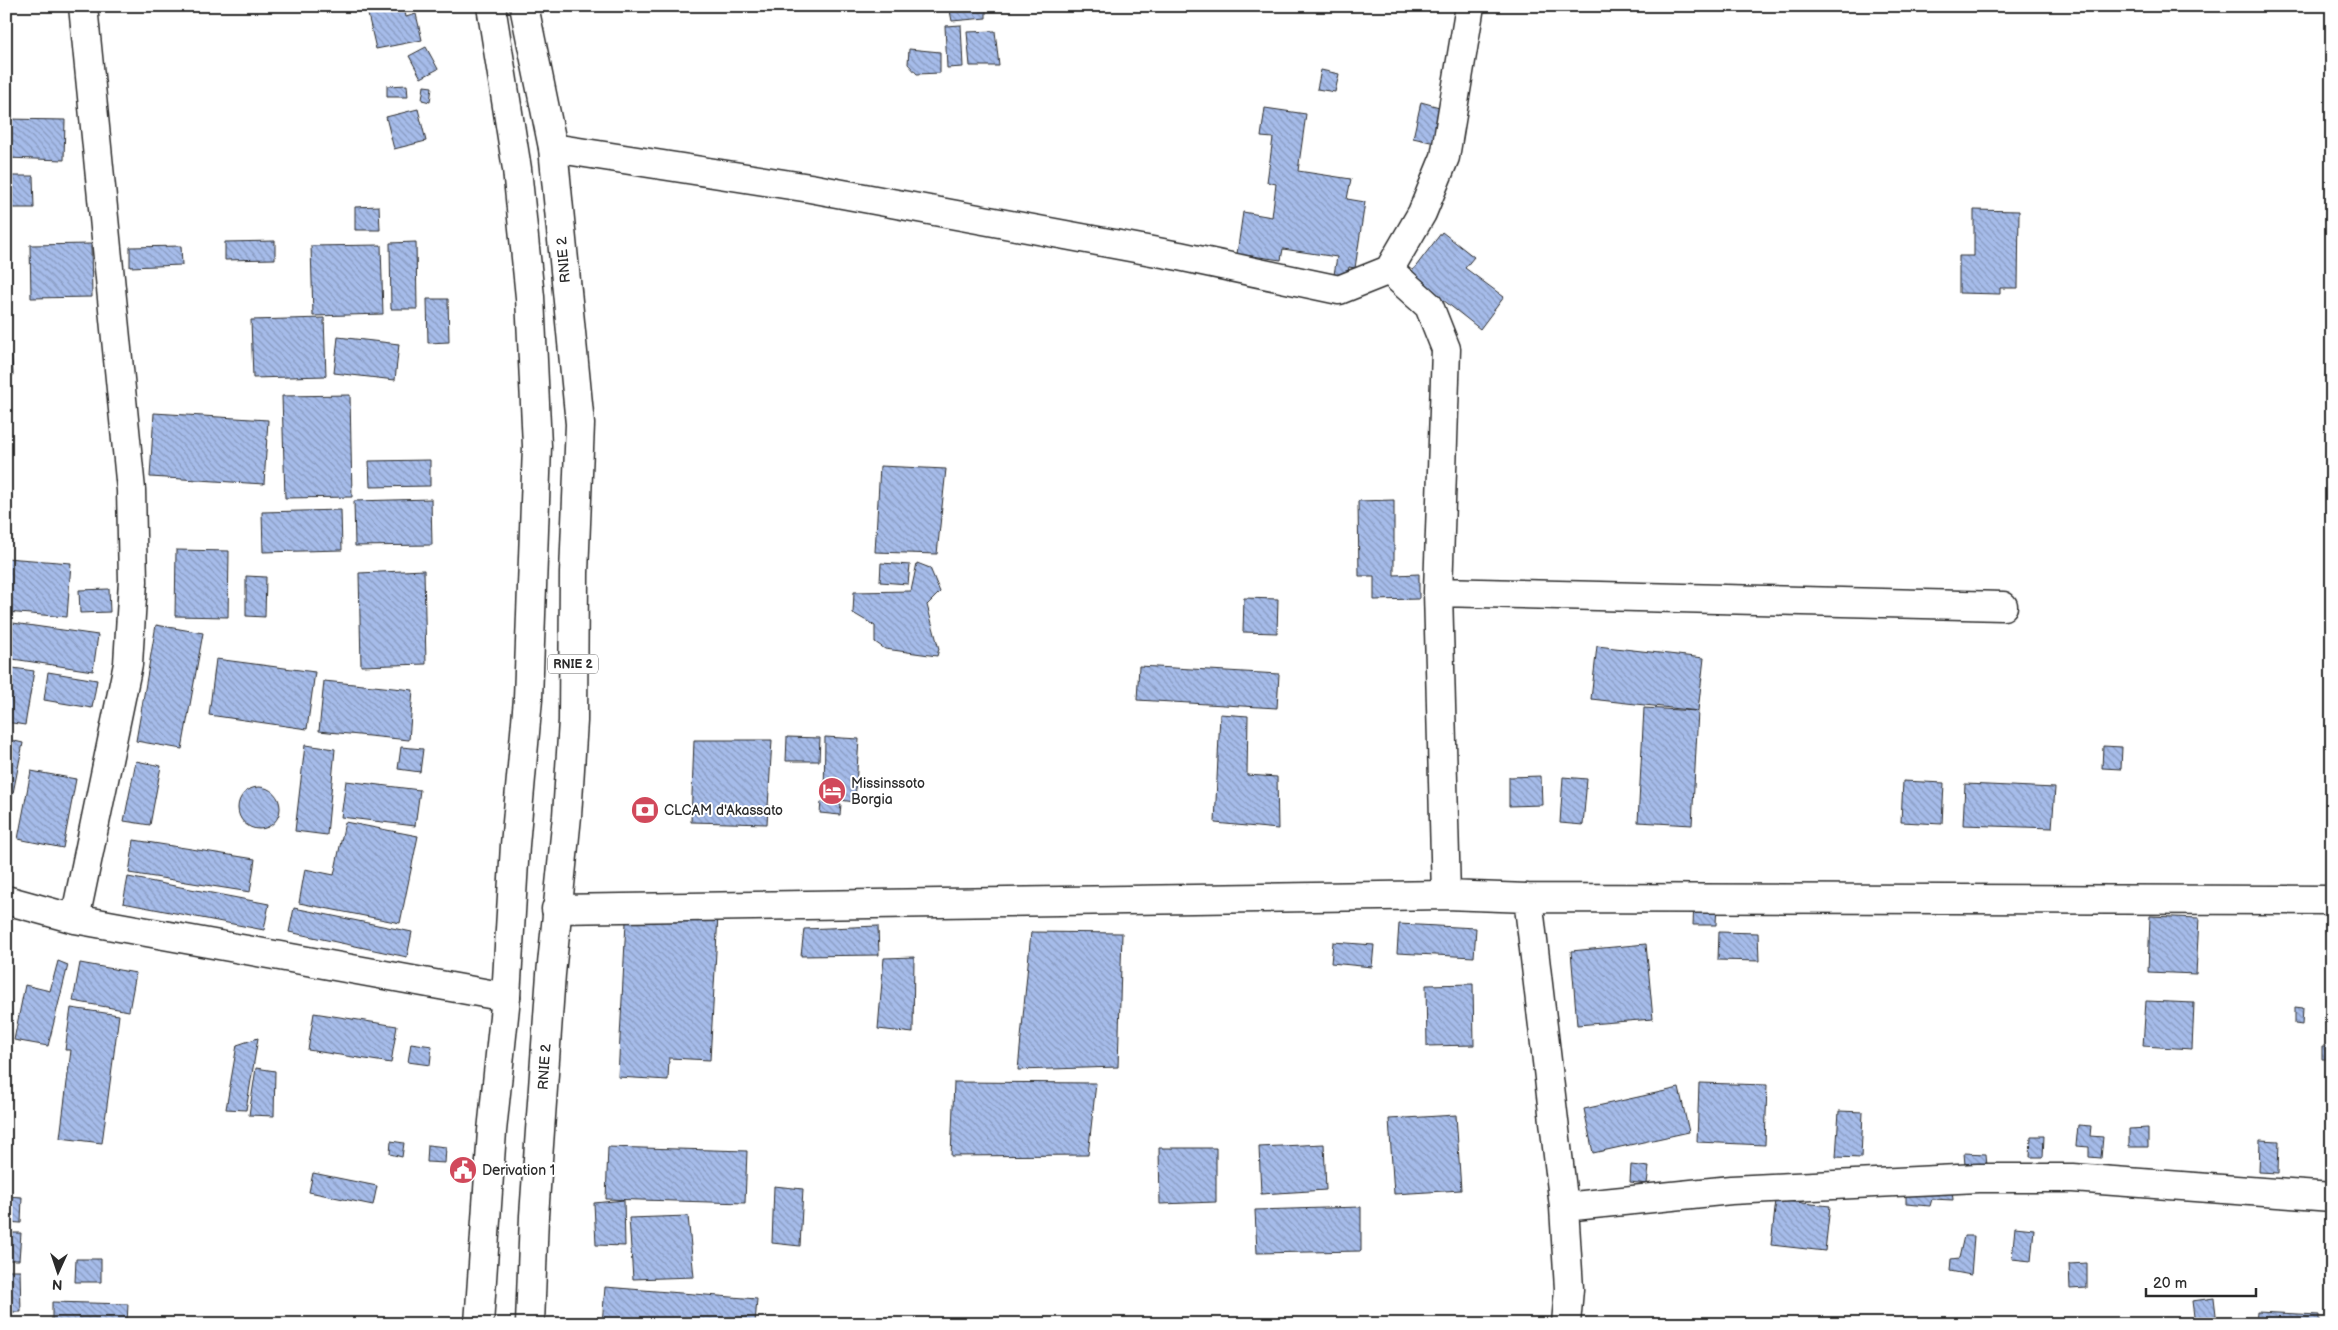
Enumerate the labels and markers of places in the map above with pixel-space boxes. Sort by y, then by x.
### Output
place label: Missinssoto Borgia [851,775,925,808]
hotel icon: Missinssoto Borgia [817,776,847,806]
bank icon: CLCAM d'Akassato [630,795,660,825]
place label: CLCAM d'Akassato [664,802,783,819]
public building icon: Derivation 1 [448,1155,478,1185]
place label: Derivation 1 [482,1162,555,1179]

